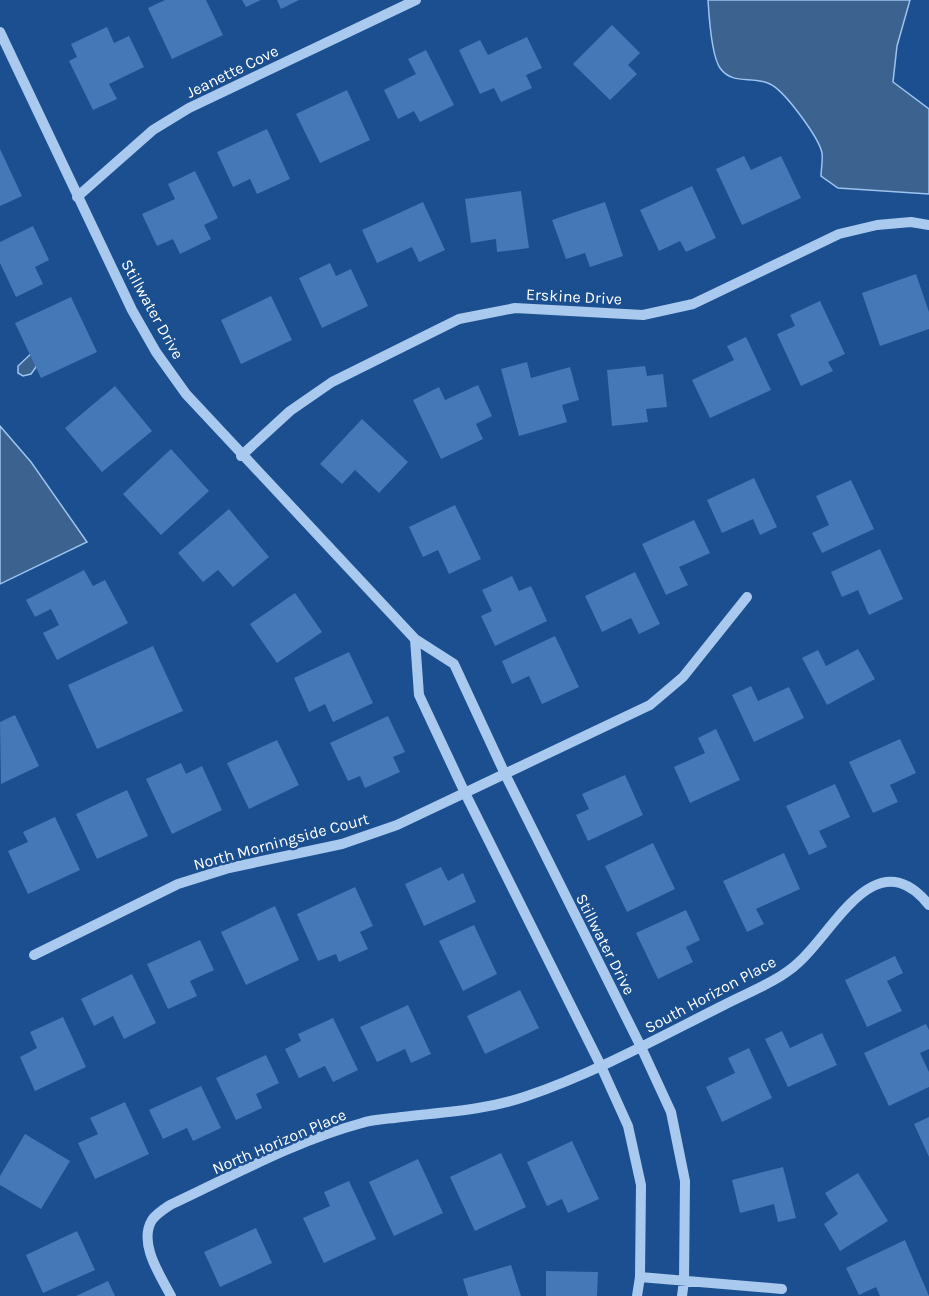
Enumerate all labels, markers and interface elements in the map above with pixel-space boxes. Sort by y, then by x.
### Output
street label: Jeanette Cove [183,41,281,102]
street label: Stillwater Drive [117,256,188,362]
street label: Erskine Drive [526,284,622,308]
street label: North Morningside Court [191,809,371,874]
street label: Stillwater Drive [572,890,639,998]
street label: South Horizon Place [641,952,779,1037]
street label: North Horizon Place [210,1105,349,1178]

